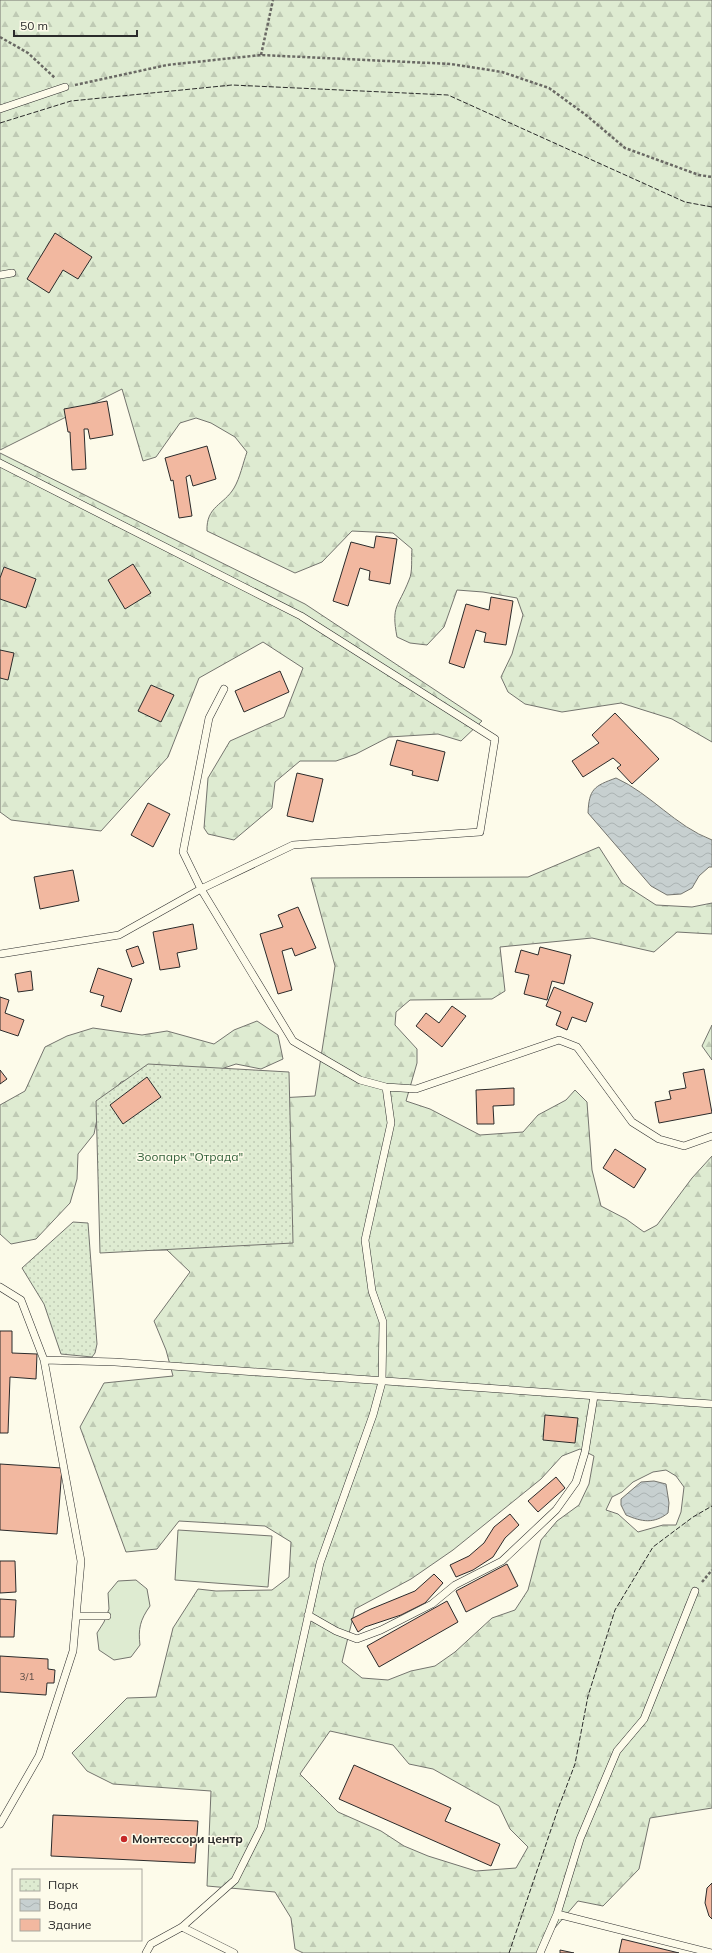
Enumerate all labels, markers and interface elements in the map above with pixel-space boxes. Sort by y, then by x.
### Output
scale bar [14,12,137,38]
text: 50 m [20,18,48,33]
park label: Зоопарк "Отрада" [137,1149,243,1164]
house number: 3/1 [20,1670,34,1683]
place label: Монтессори центр [132,1831,243,1846]
marker: Монтессори центр [119,1834,129,1844]
legend [12,1869,142,1941]
text: Парк [48,1877,79,1892]
text: Вода [48,1897,78,1912]
text: Здание [48,1917,92,1932]

